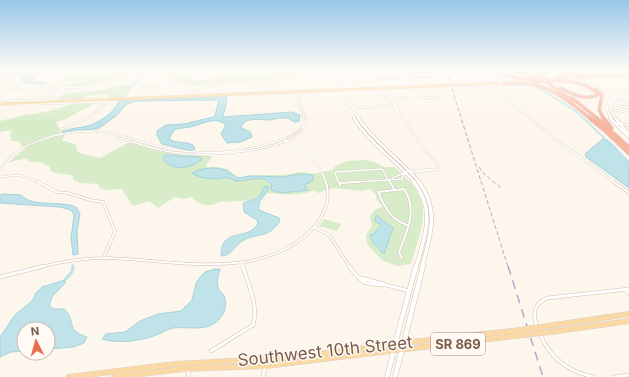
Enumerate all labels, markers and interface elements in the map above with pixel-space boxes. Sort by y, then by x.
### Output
north arrow [16,321,56,361]
text: N [30,324,40,338]
street label: Southwest 10th Street [237,332,414,370]
road number: SR 869 [431,333,485,355]

